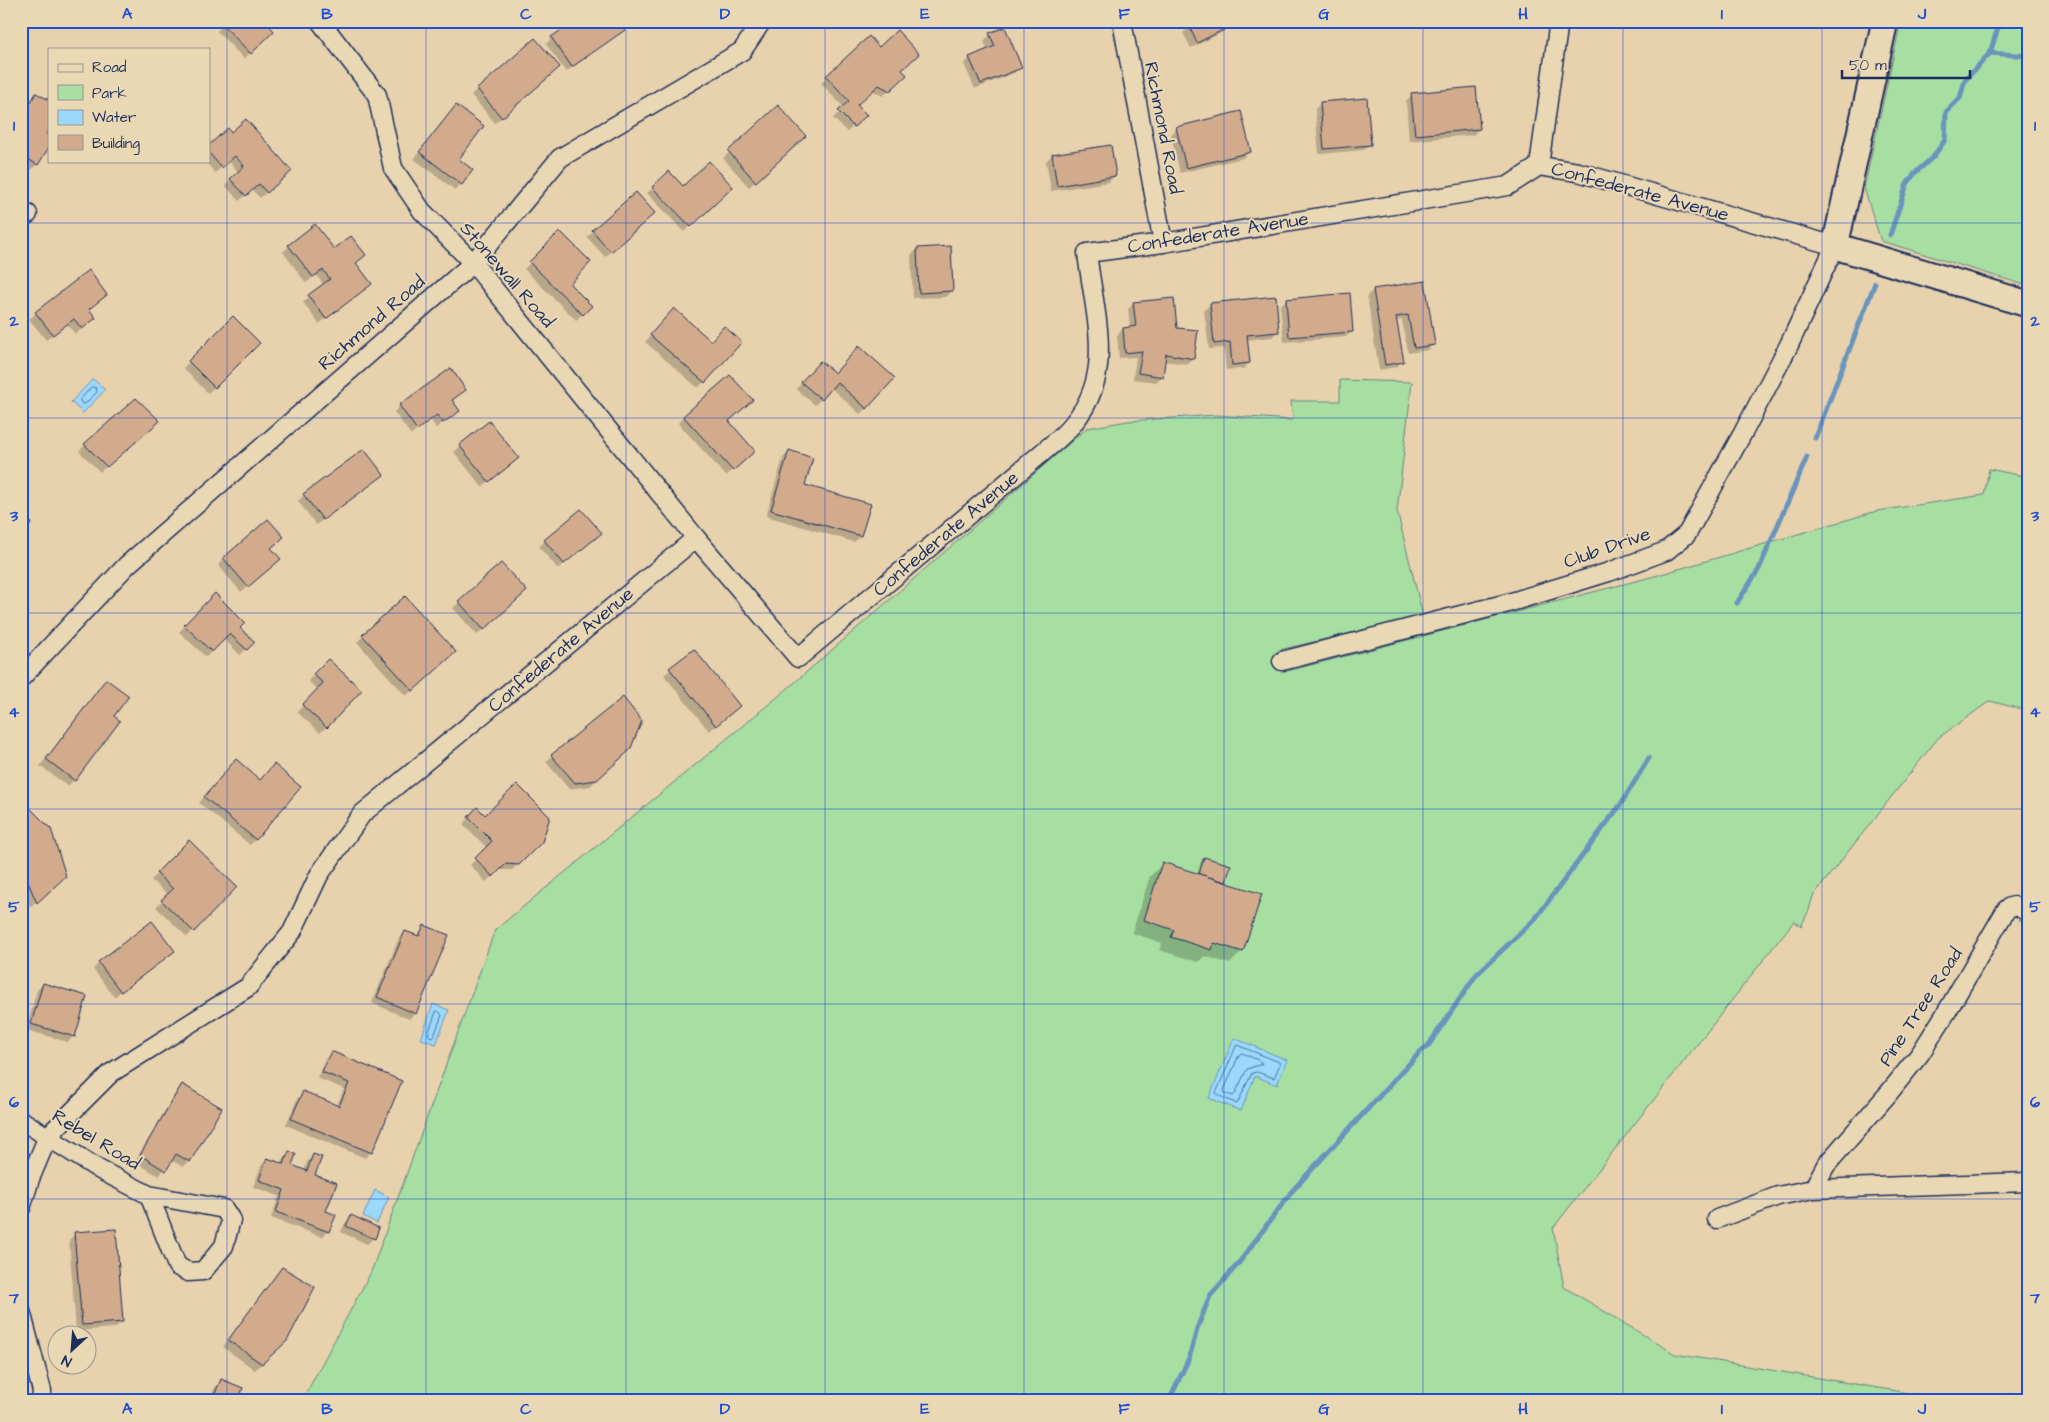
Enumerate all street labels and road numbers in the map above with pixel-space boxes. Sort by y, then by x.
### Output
street label: Richmond Road [1137,60,1189,197]
street label: Confederate Avenue [1548,155,1732,229]
street label: Confederate Avenue [1126,205,1310,261]
street label: Stonewall Road [453,216,561,334]
street label: Richmond Road [313,269,432,377]
street label: Confederate Avenue [867,465,1025,603]
street label: Club Drive [1560,521,1654,575]
street label: Confederate Avenue [482,581,640,719]
street label: Pine Tree Road [1873,942,1970,1072]
street label: Rebel Road [47,1103,146,1177]

